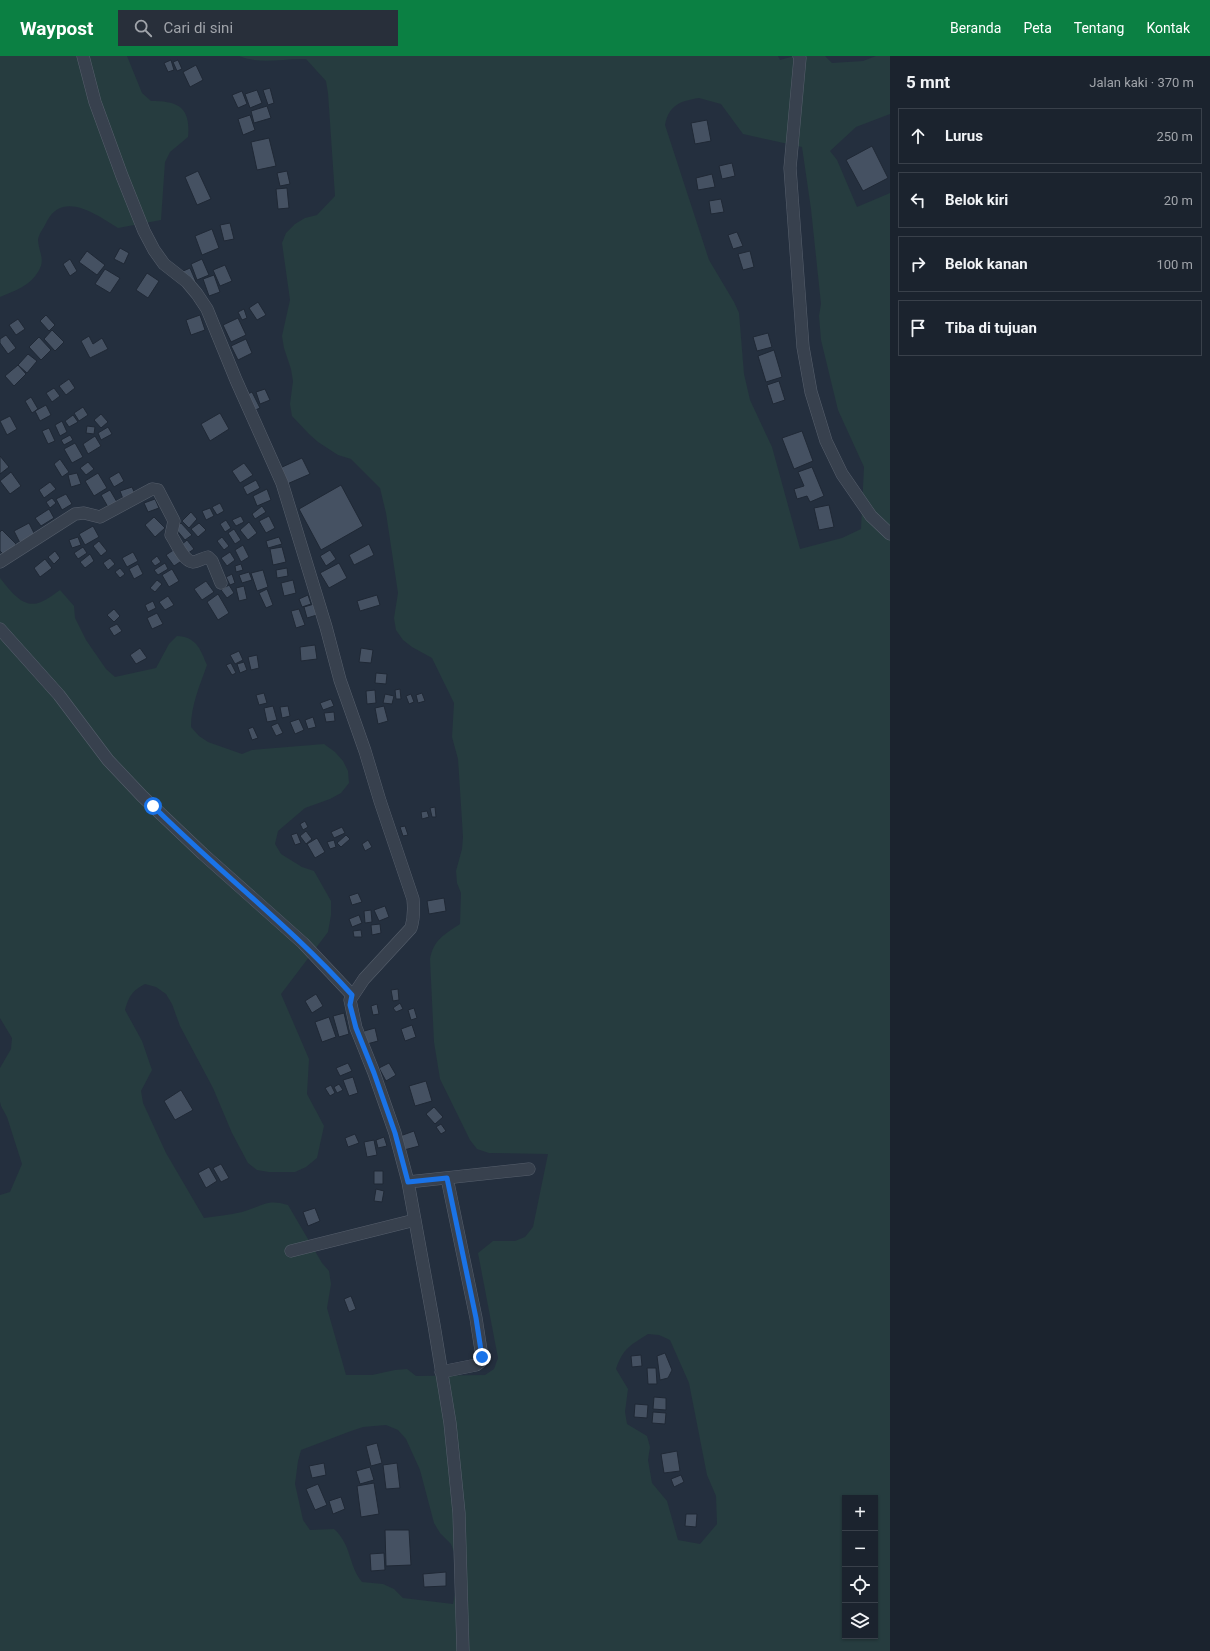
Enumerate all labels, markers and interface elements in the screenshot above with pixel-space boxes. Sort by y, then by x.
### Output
search box [118,10,398,46]
text: Waypost [20,17,94,40]
icon: search [132,17,154,39]
text: Cari di sini [164,19,233,37]
text: Beranda [950,20,1001,36]
text: Peta [1023,20,1052,36]
text: Tentang [1074,20,1124,36]
text: Kontak [1146,20,1190,36]
text: 5 mnt [906,72,950,92]
text: Jalan kaki · 370 m [1089,75,1194,90]
icon: ahead [907,125,929,147]
text: Lurus [945,127,983,145]
text: 250 m [1156,129,1193,144]
icon: left [907,189,929,211]
text: Belok kiri [945,191,1008,209]
text: 20 m [1164,193,1193,208]
icon: right [907,253,929,275]
text: Belok kanan [945,255,1028,273]
text: 100 m [1156,257,1193,272]
icon: arrive [907,317,929,339]
text: Tiba di tujuan [945,319,1037,337]
route start [144,797,162,815]
route end [473,1348,491,1366]
map controls [842,1495,878,1639]
button: + [842,1495,878,1531]
button: − [842,1531,878,1567]
button: locate [842,1567,878,1603]
button: layers [842,1603,878,1639]

